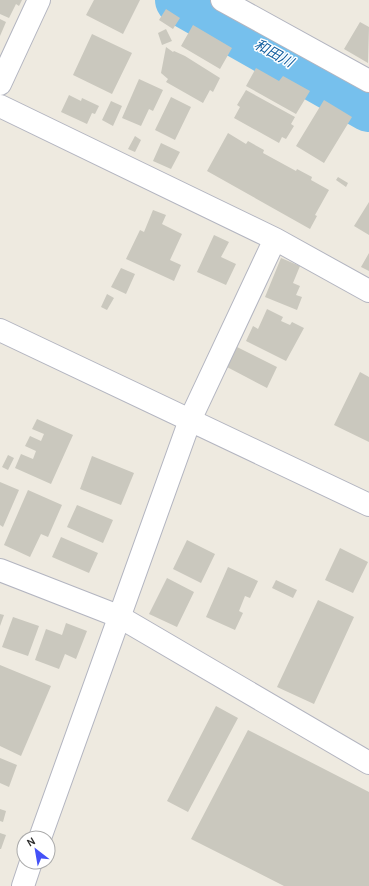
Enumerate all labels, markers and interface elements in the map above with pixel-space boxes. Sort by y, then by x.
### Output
water label: 和田川 [251,36,298,72]
north arrow [16,830,56,870]
text: N [24,834,38,849]

